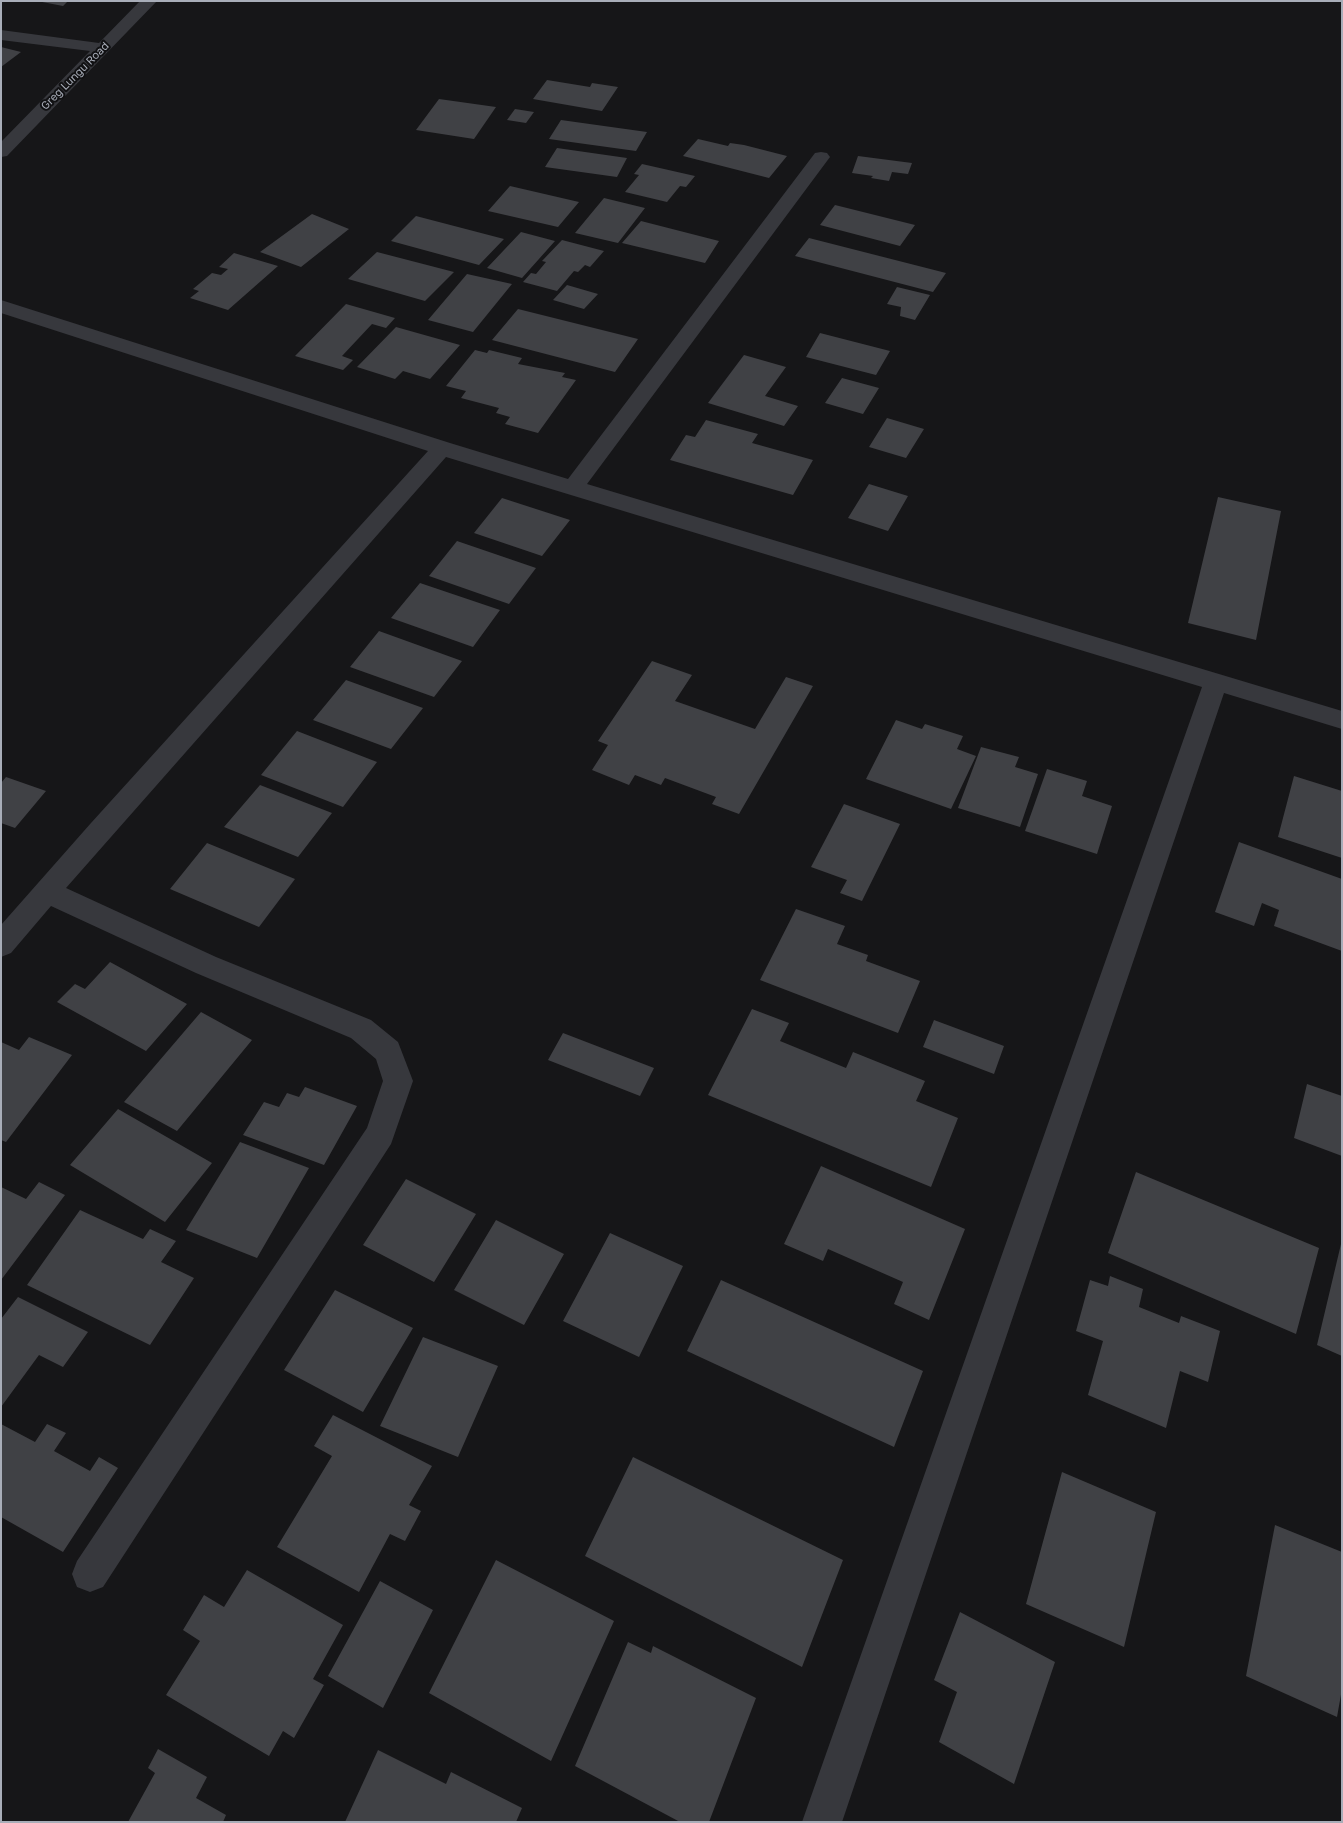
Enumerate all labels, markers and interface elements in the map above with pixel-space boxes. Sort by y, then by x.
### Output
street label: Greg Lungu Road [38,39,112,113]

